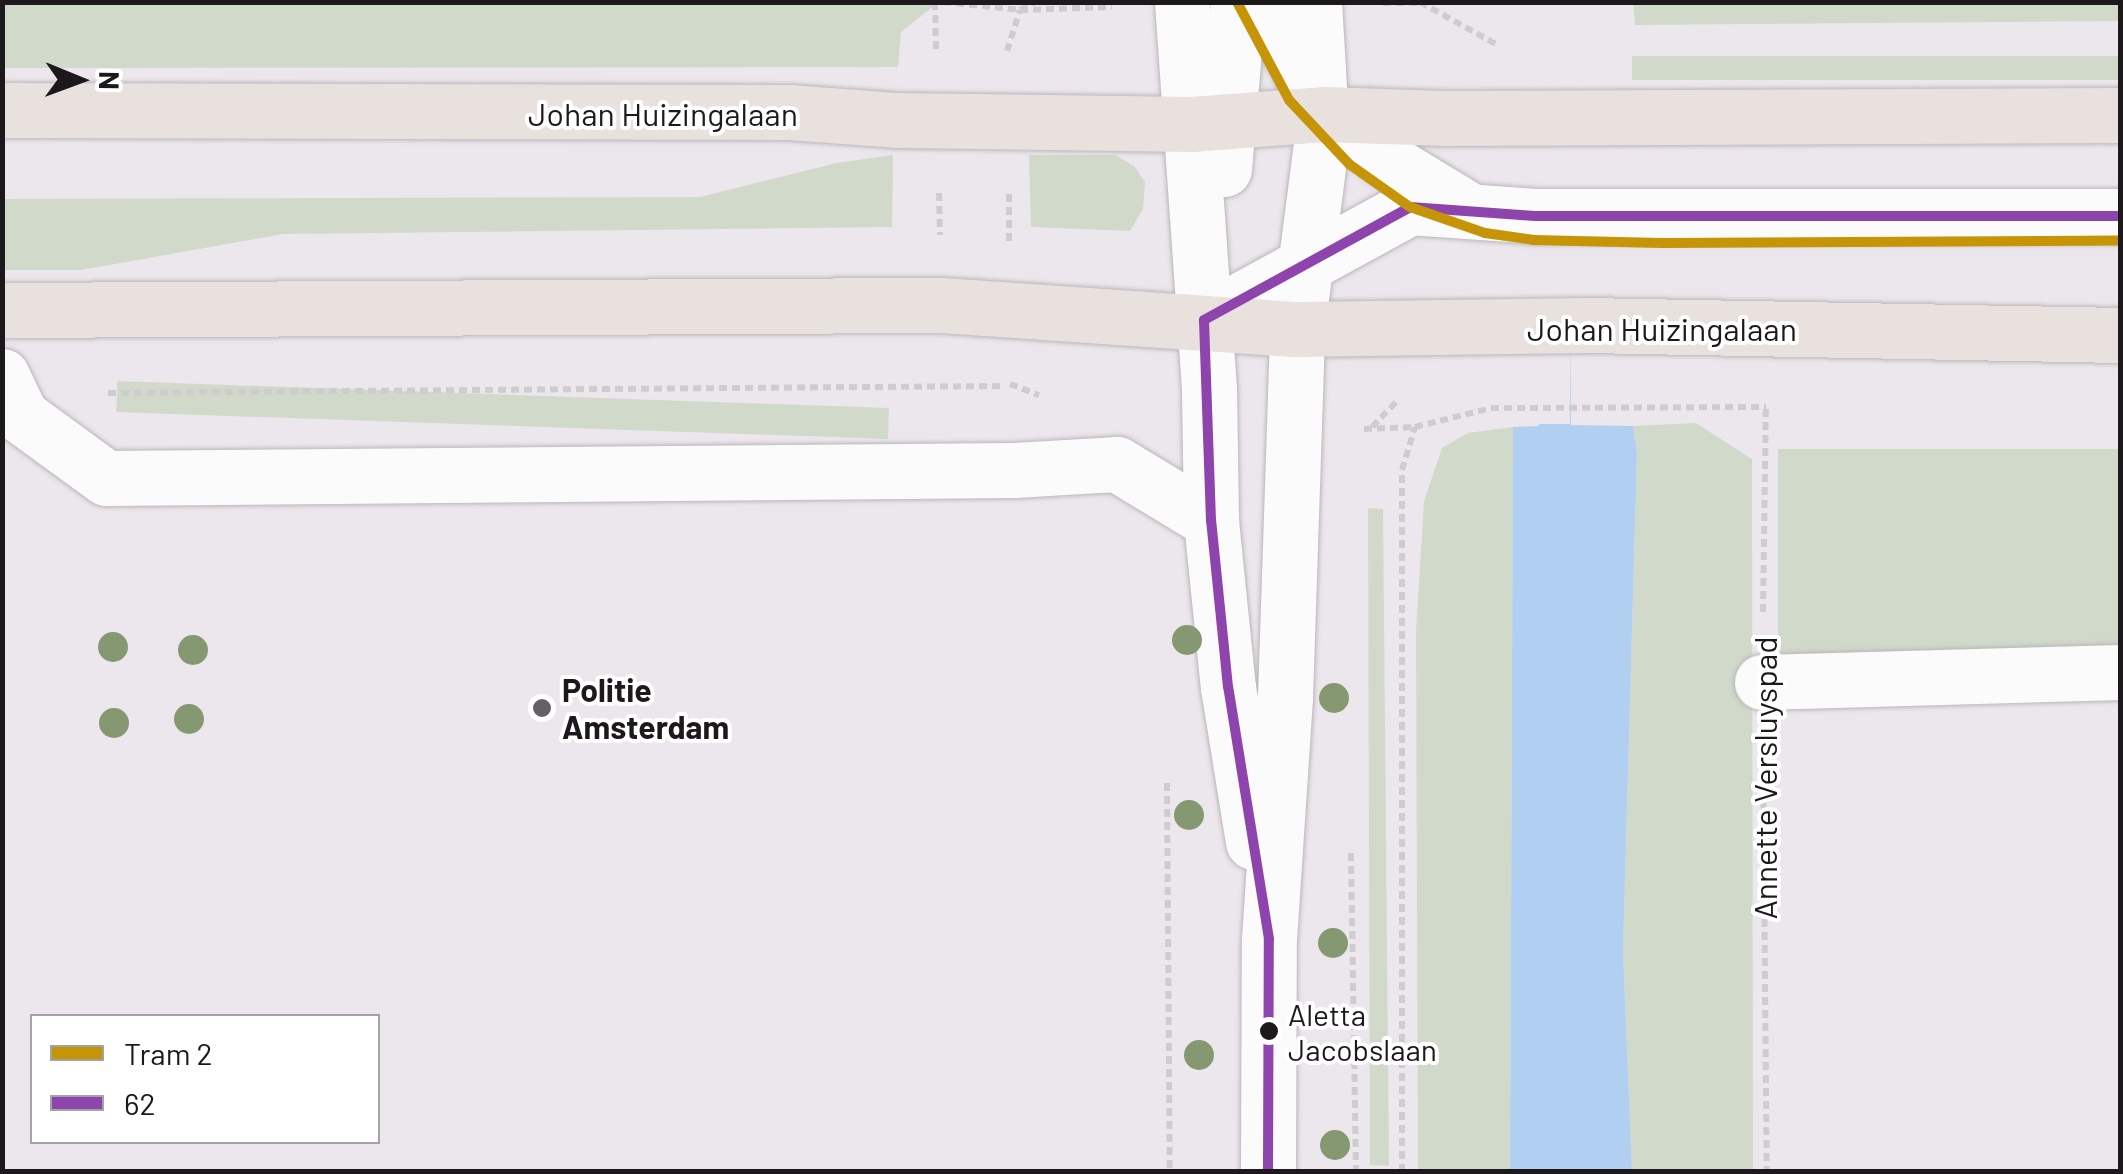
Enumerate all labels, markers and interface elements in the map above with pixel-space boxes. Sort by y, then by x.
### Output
north arrow [30,30,130,130]
text: N [93,71,127,90]
street label: Johan Huizingalaan [528,94,798,132]
street label: Johan Huizingalaan [1527,309,1797,347]
street label: Annette Versluyspad [1745,636,1783,920]
place label: Politie Amsterdam [562,671,729,746]
marker: Politie Amsterdam [531,697,553,719]
place label: Aletta Jacobslaan [1288,996,1437,1066]
legend [30,1014,380,1144]
marker: Aletta Jacobslaan [1259,1021,1279,1041]
text: Tram 2 [124,1035,213,1071]
text: 62 [124,1085,156,1121]

